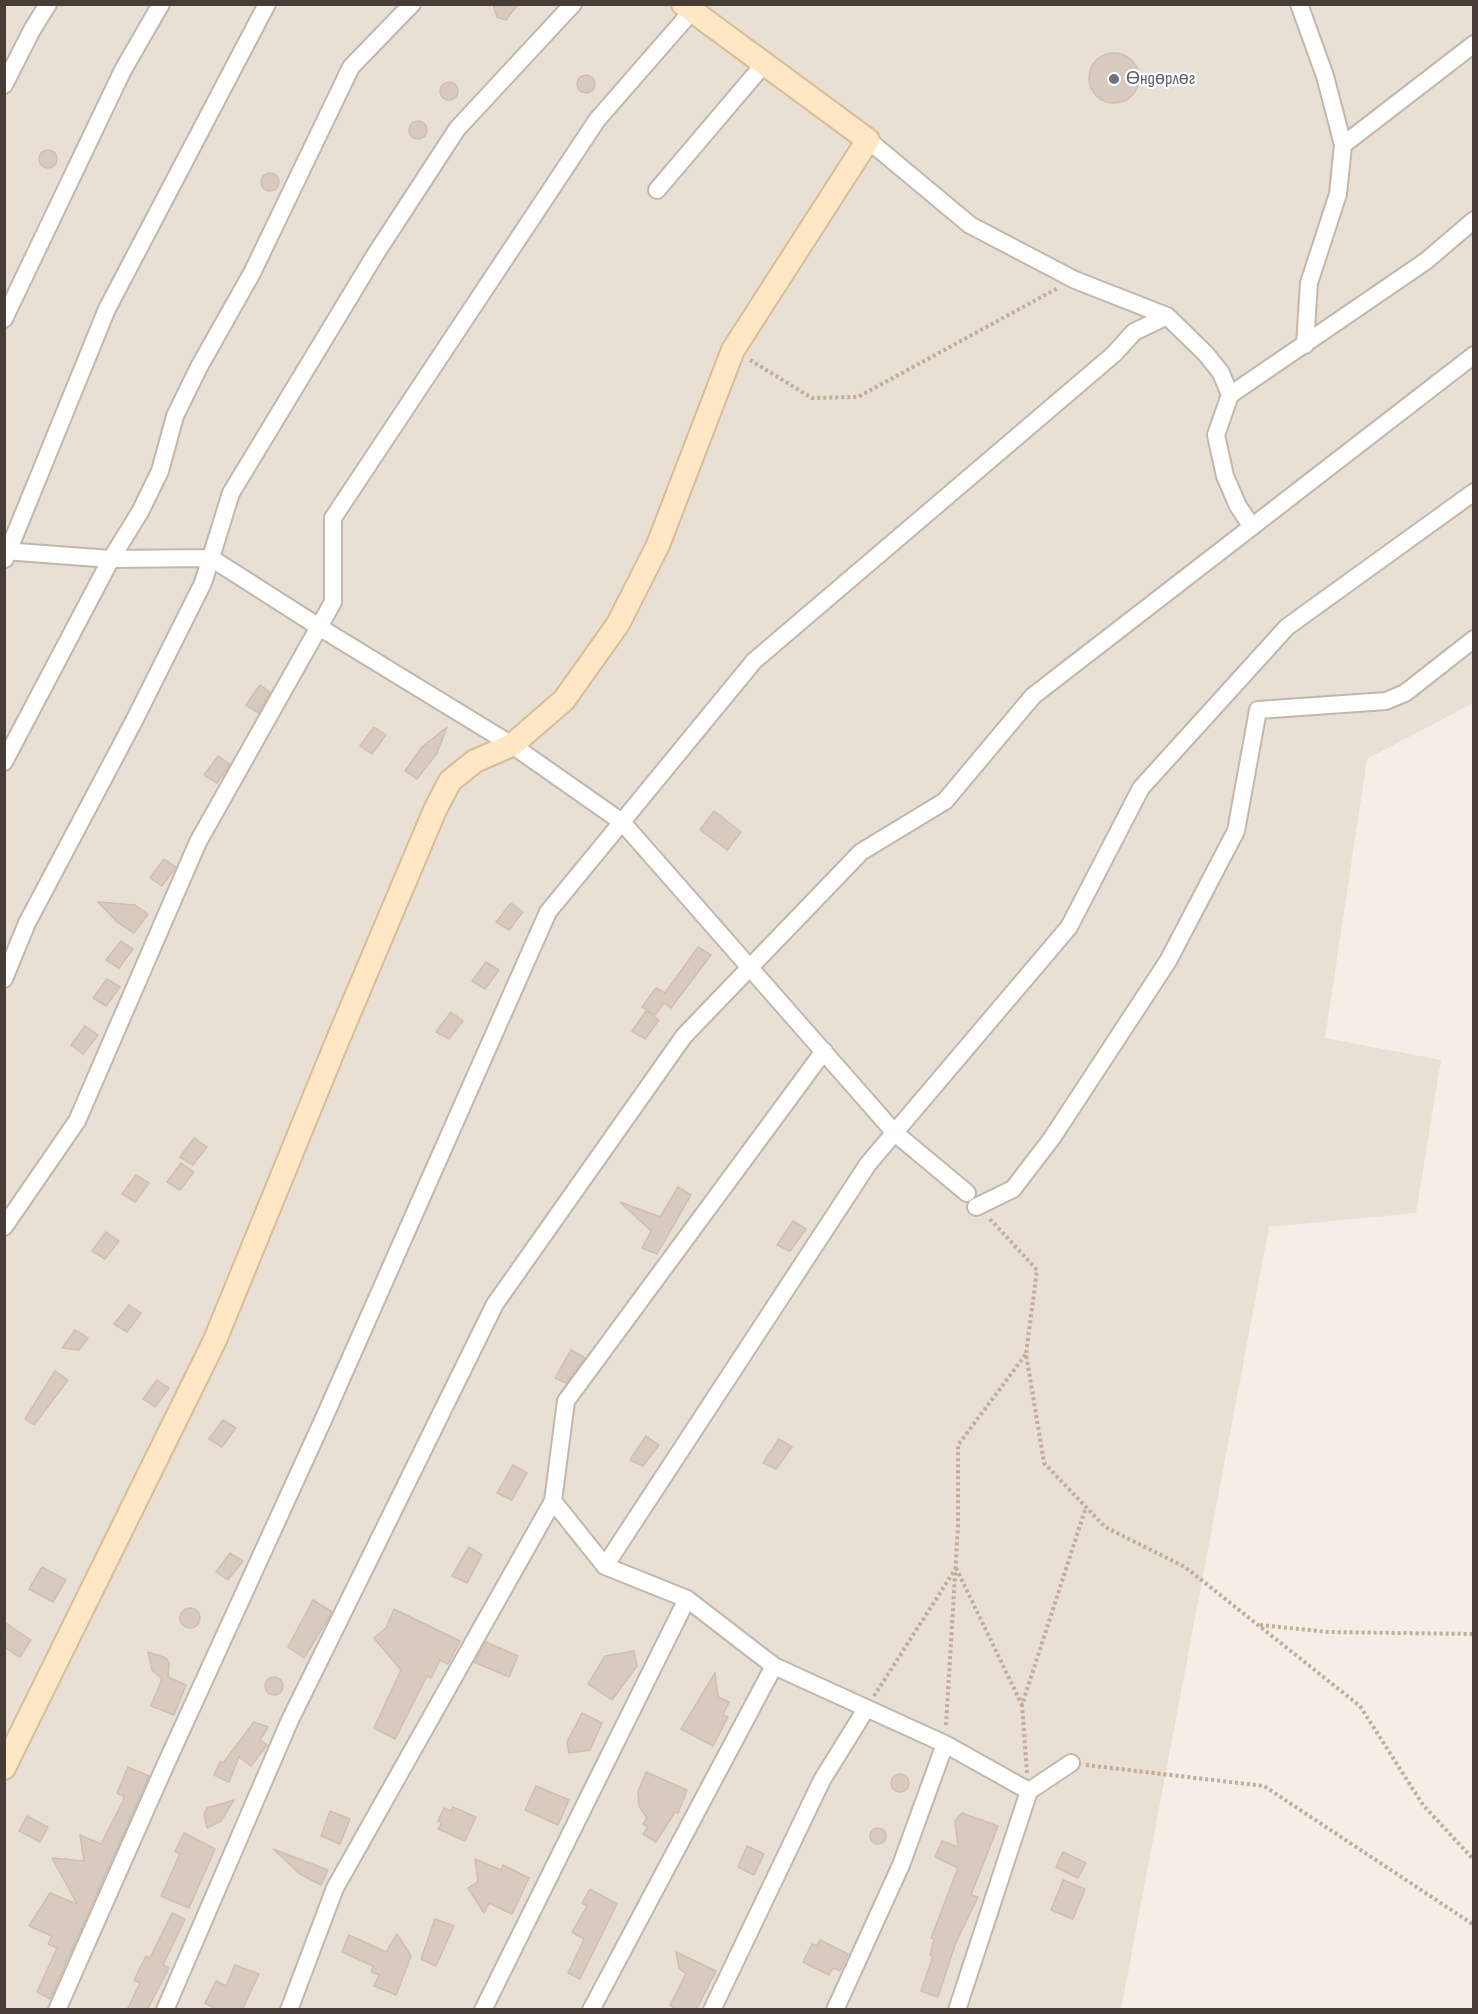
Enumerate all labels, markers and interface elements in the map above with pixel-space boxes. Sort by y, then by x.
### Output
place label: Өндөрлөг [1126,68,1195,90]
marker: Өндөрлөг [1107,72,1121,86]

